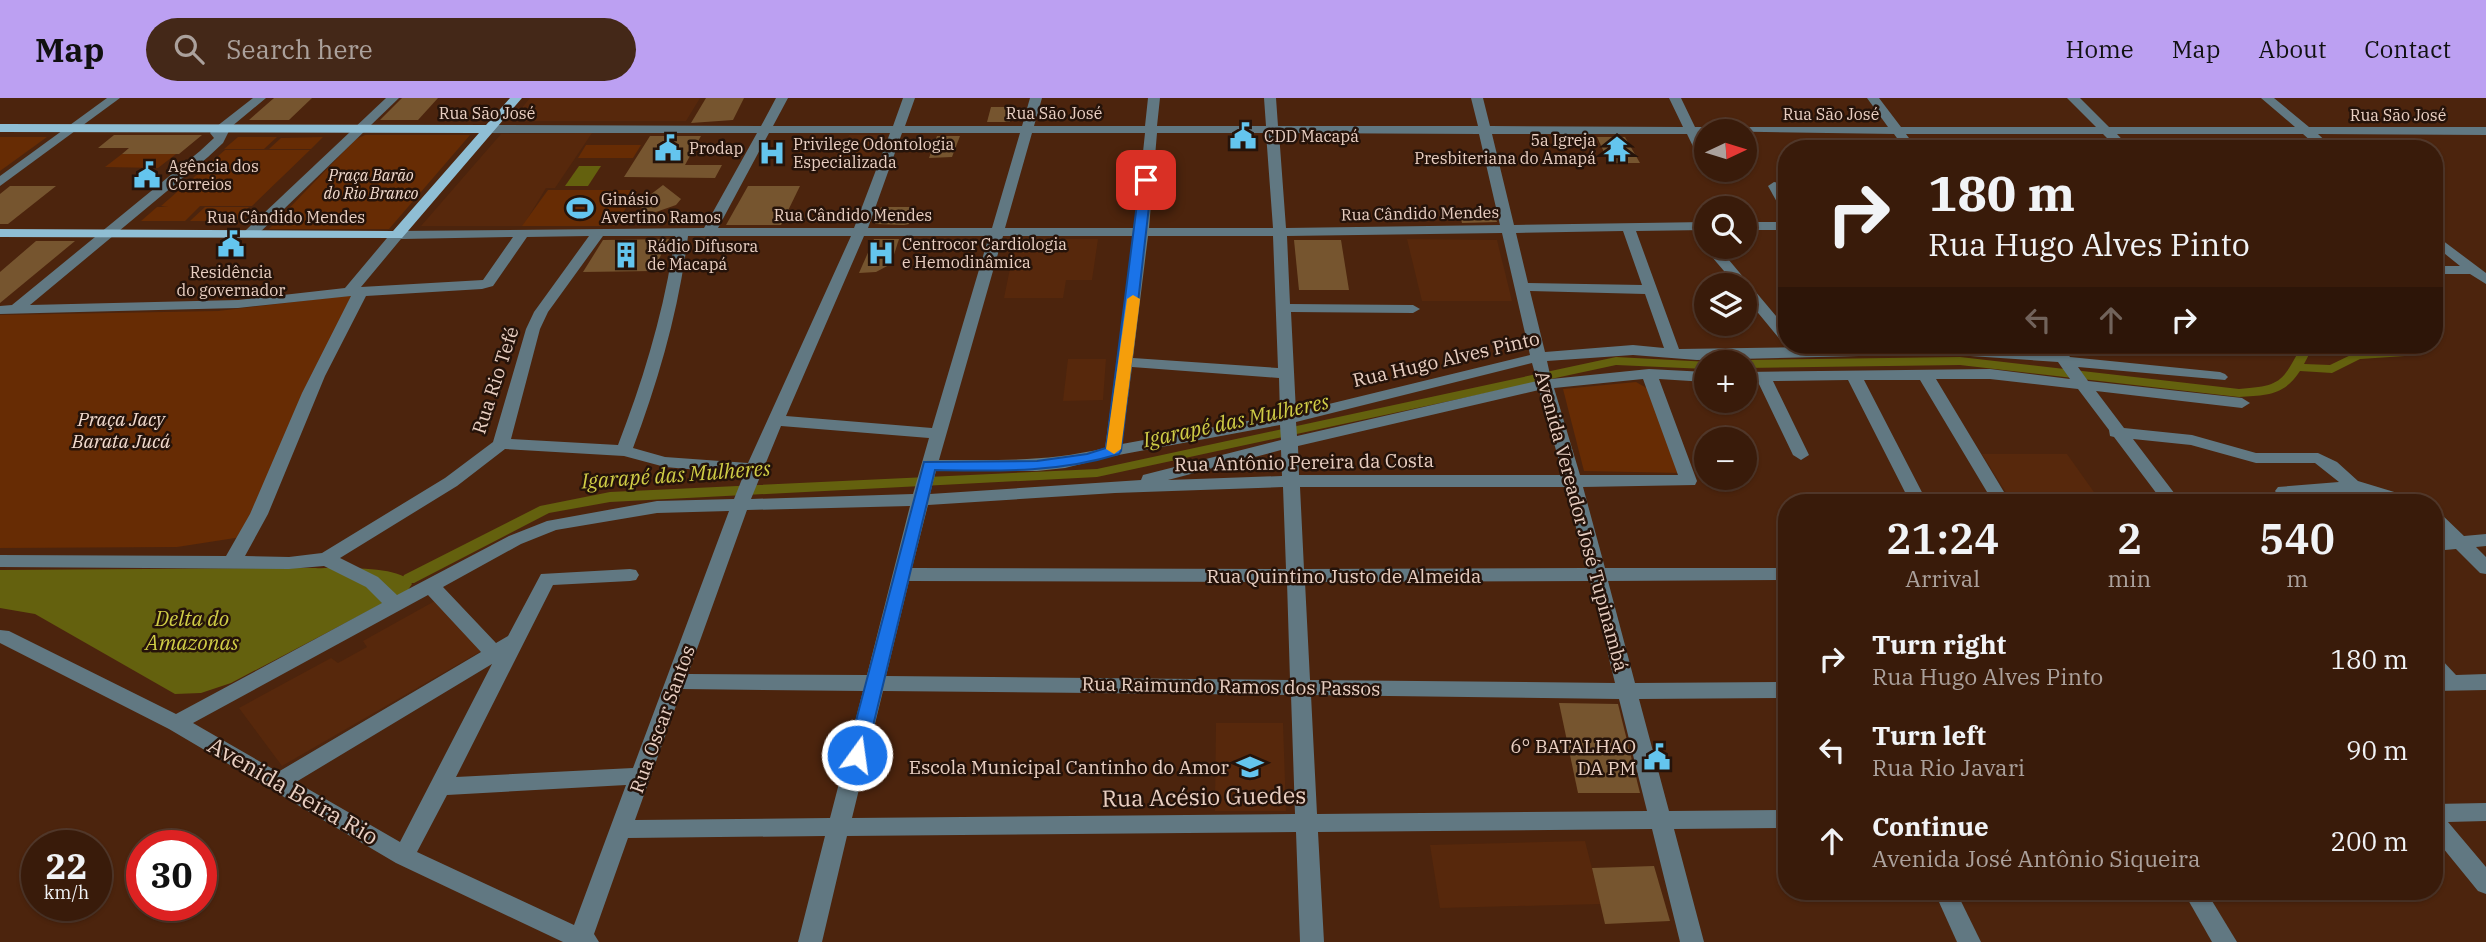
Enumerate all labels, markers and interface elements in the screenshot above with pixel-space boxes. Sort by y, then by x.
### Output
search box [146,18,636,81]
text: Map [35,28,104,71]
icon: search [170,30,208,68]
text: Search here [226,32,373,66]
text: Home [2066,33,2134,65]
text: Map [2172,33,2220,65]
text: About [2258,33,2326,65]
text: Contact [2364,33,2451,65]
street label: Rua São José [439,103,535,123]
street label: Rua São José [1006,103,1102,123]
street label: Rua São José [1783,104,1879,124]
street label: Rua São José [2350,105,2446,125]
north arrow [1694,119,1757,182]
map controls [1694,119,1757,490]
public building icon: CDD Macapá [1228,121,1258,151]
place label: CDD Macapá [1264,126,1359,146]
place label: 5a Igreja Presbiteriana do Amapá [1414,130,1596,168]
public building icon: Prodap [653,133,683,163]
place label: Privilege Odontologia Especializada [793,134,954,172]
temple icon: 5a Igreja Presbiteriana do Amapá [1602,134,1632,164]
place label: Prodap [689,138,744,158]
hospital icon: Privilege Odontologia Especializada [757,138,787,168]
pin [1116,150,1176,210]
place label: Agência dos Correios [168,156,259,194]
public building icon: Agência dos Correios [132,160,162,190]
icon: arrive [1127,161,1165,199]
text: 180 m [1928,161,2075,224]
park label: Praça Barão do Rio Branco [323,165,419,203]
icon: right [1813,168,1904,259]
place label: Ginásio Avertino Ramos [601,189,721,227]
sports icon: Ginásio Avertino Ramos [565,193,595,223]
button: search [1694,196,1757,259]
street label: Rua Cândido Mendes [1341,202,1499,224]
street label: Rua Cândido Mendes [774,205,932,225]
street label: Rua Cândido Mendes [207,207,365,227]
text: Rua Hugo Alves Pinto [1928,223,2250,265]
public building icon: Residência do governador [216,229,246,259]
place label: Centrocor Cardiologia e Hemodinâmica [902,234,1067,272]
place label: Rádio Difusora de Macapá [647,236,759,274]
hospital icon: Centrocor Cardiologia e Hemodinâmica [866,238,896,268]
building icon: Rádio Difusora de Macapá [611,240,641,270]
place label: Residência do governador [177,262,285,300]
button: layers [1694,273,1757,336]
icon: left [2019,301,2057,339]
icon: ahead [2092,301,2130,339]
icon: right [2165,301,2203,339]
street label: Rua Rio Tefé [466,323,524,437]
street label: Rua Hugo Alves Pinto [1350,326,1542,392]
button: + [1694,350,1757,413]
street label: Avenida Vereador José Tupinambá [1530,368,1634,674]
water label: Igarapé das Mulheres [1139,387,1332,454]
park label: Praça Jacy Barata Jucá [71,407,171,453]
button: − [1694,427,1757,490]
street label: Rua Antônio Pereira da Costa [1174,448,1434,476]
water label: Igarapé das Mulheres [579,453,772,495]
text: 21:24 [1886,511,1999,566]
text: 2 [2117,511,2142,566]
text: 540 [2259,511,2335,566]
text: Arrival [1905,563,1980,593]
text: min [2107,563,2151,593]
text: m [2286,563,2308,593]
street label: Rua Quintino Justo de Almeida [1207,564,1481,588]
water label: Delta do Amazonas [143,604,239,656]
text: Turn right [1872,627,2006,661]
icon: right [1813,640,1851,678]
street label: Rua Oscar Santos [624,642,700,796]
text: 180 m [2330,642,2408,676]
text: Rua Hugo Alves Pinto [1872,661,2103,691]
street label: Rua Raimundo Ramos dos Passos [1081,671,1381,701]
position arrow [820,718,894,792]
text: Turn left [1872,718,1986,752]
street label: Avenida Beira Rio [203,729,384,851]
icon: left [1813,731,1851,769]
text: 90 m [2346,733,2408,767]
place label: 6° BATALHAO DA PM [1510,734,1636,780]
public building icon: 6° BATALHAO DA PM [1642,742,1672,772]
school or university icon: Escola Municipal Cantinho do Amor [1235,752,1265,782]
text: Rua Rio Javari [1872,752,2025,782]
place label: Escola Municipal Cantinho do Amor [909,755,1230,779]
street label: Rua Acésio Guedes [1101,779,1307,813]
text: Continue [1872,809,1989,843]
icon: ahead [1813,822,1851,860]
text: 200 m [2330,824,2408,858]
speed limit sign: 30 [126,830,217,921]
text: 22 [45,843,88,889]
text: Avenida José Antônio Siqueira [1872,843,2200,873]
text: km/h [44,881,89,904]

